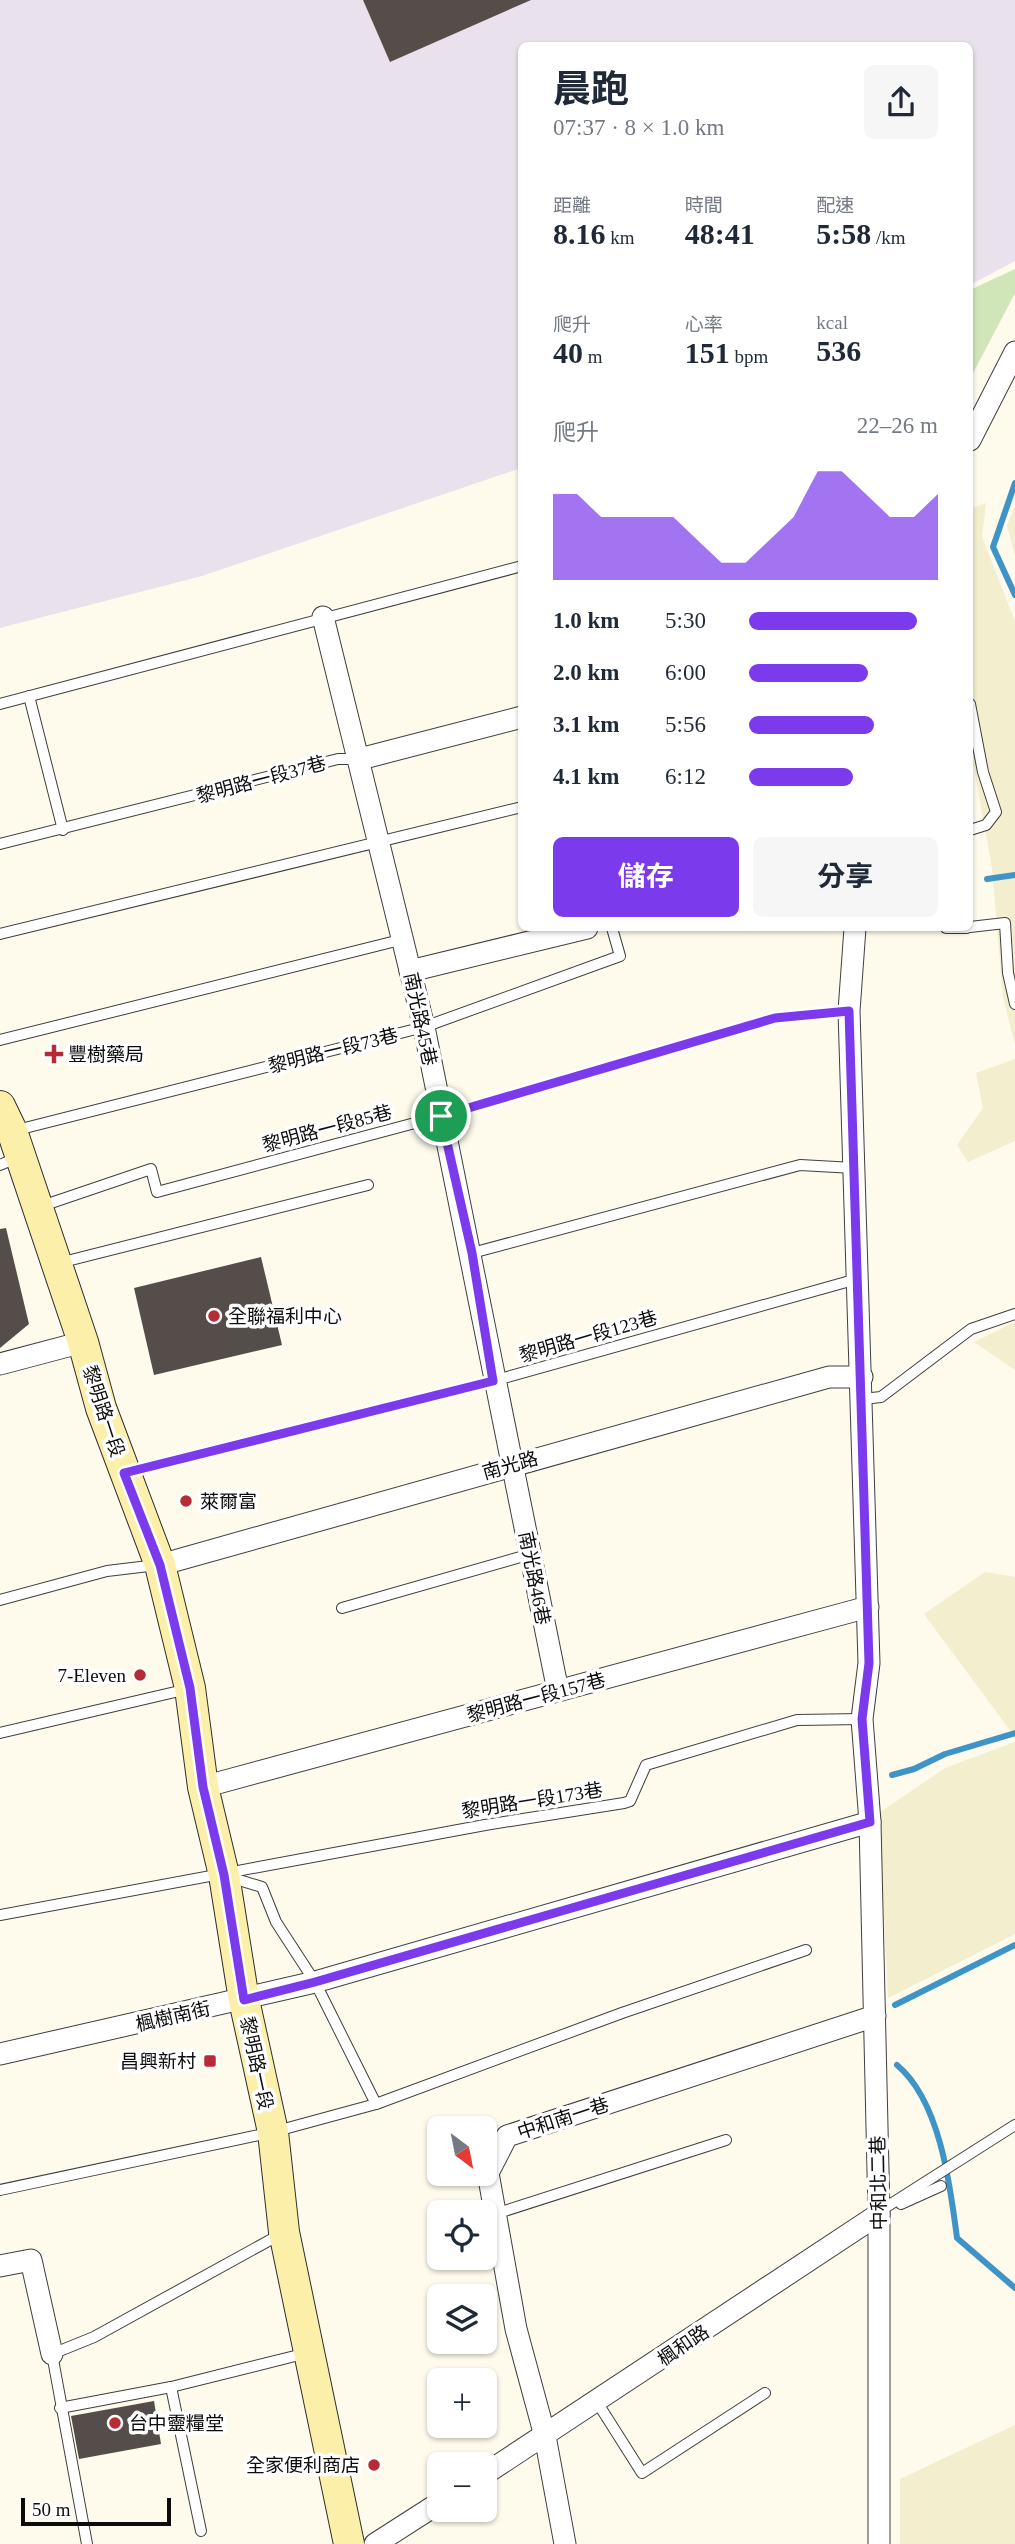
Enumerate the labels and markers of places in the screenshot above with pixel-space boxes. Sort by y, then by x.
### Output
place label: 豐樹藥局 [68,1044,144,1065]
marker: 豐樹藥局 [46,1046,62,1062]
pin [411,1086,471,1146]
place label: 全聯福利中心 [228,1306,342,1327]
marker: 全聯福利中心 [206,1308,222,1324]
place label: 萊爾富 [200,1491,257,1512]
marker: 萊爾富 [178,1493,194,1509]
place label: 7-Eleven [57,1665,127,1686]
marker: 7-Eleven [132,1667,148,1683]
place label: 昌興新村 [120,2051,196,2072]
marker: 昌興新村 [202,2053,218,2069]
place label: 台中靈糧堂 [129,2413,224,2434]
marker: 台中靈糧堂 [107,2415,123,2431]
place label: 全家便利商店 [246,2455,360,2476]
marker: 全家便利商店 [366,2457,382,2473]

